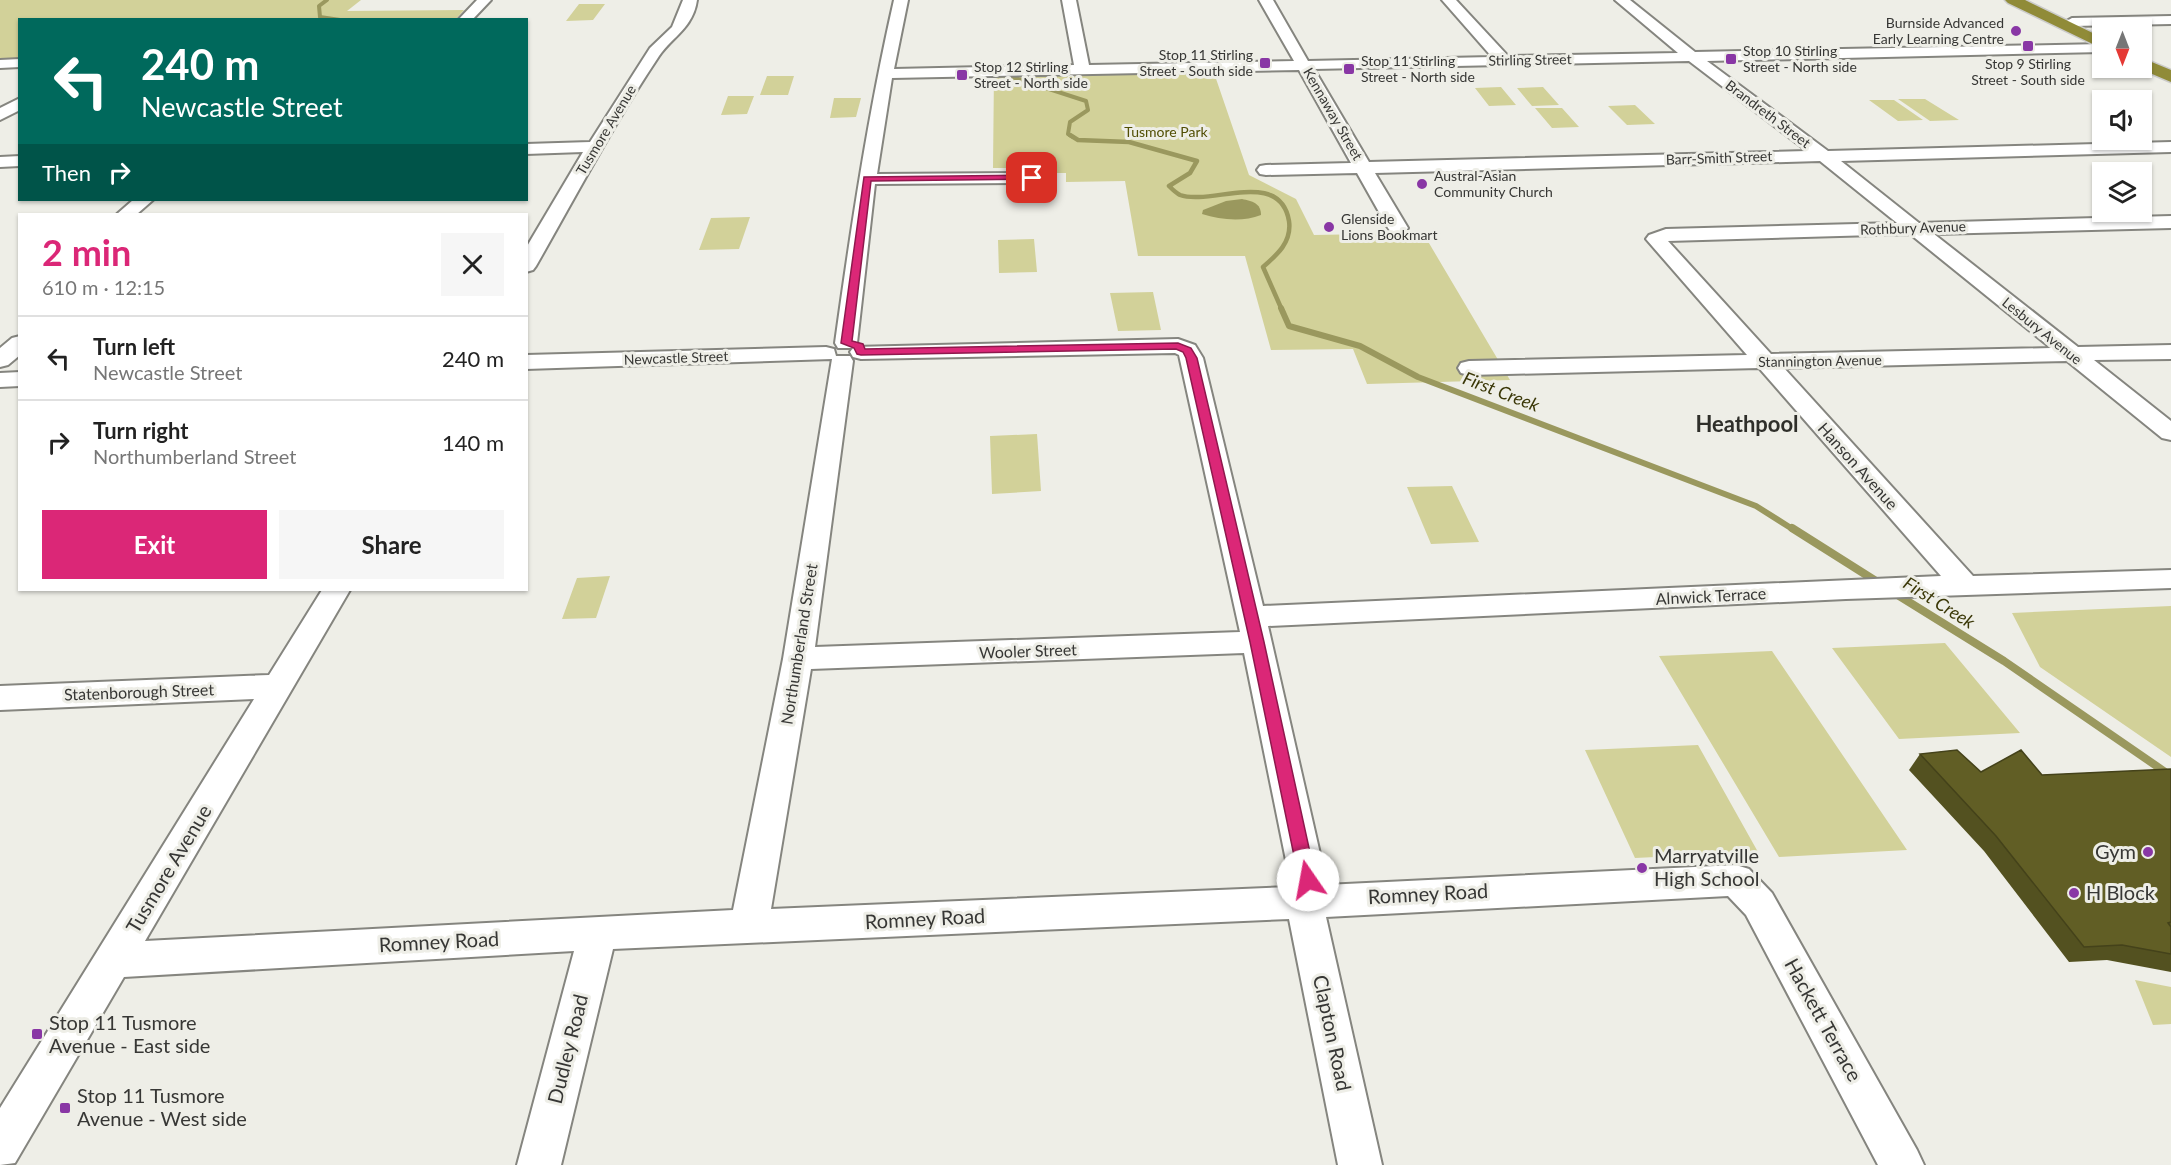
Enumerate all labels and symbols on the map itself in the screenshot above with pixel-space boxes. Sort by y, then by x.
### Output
place label: Burnside Advanced Early Learning Centre [1873,14,2004,47]
north arrow [2092,18,2152,78]
marker: Burnside Advanced Early Learning Centre [2009,24,2023,38]
marker: Stop 9 Stirling Street - South side [2021,39,2035,53]
place label: Stop 10 Stirling Street - North side [1743,42,1857,75]
place label: Stop 11 Stirling Street - South side [1139,46,1253,79]
street label: Stirling Street [1488,50,1572,69]
place label: Stop 11 Stirling Street - North side [1361,52,1475,85]
marker: Stop 10 Stirling Street - North side [1724,52,1738,66]
place label: Stop 9 Stirling Street - South side [1971,55,2085,88]
marker: Stop 11 Stirling Street - South side [1258,56,1272,70]
place label: Stop 12 Stirling Street - North side [974,58,1088,91]
marker: Stop 11 Stirling Street - North side [1342,62,1356,76]
street label: Kennaway Street [1300,65,1367,163]
marker: Stop 12 Stirling Street - North side [955,68,969,82]
street label: Brandreth Street [1722,76,1814,151]
street label: Tusmore Avenue [572,82,639,178]
park label: Tusmore Park [1124,123,1209,140]
street label: Barr-Smith Street [1665,147,1773,168]
pin [1006,152,1057,203]
place label: Austral-Asian Community Church [1434,167,1553,200]
marker: Austral-Asian Community Church [1415,177,1429,191]
place label: Glenside Lions Bookmart [1341,210,1437,243]
street label: Rothbury Avenue [1860,217,1966,238]
marker: Glenside Lions Bookmart [1322,220,1336,234]
street label: Lesbury Avenue [1999,293,2085,368]
street label: Newcastle Street [623,347,729,368]
street label: Stannington Avenue [1758,351,1882,370]
water label: First Creek [1460,366,1543,416]
district label: Heathpool [1695,410,1799,437]
street label: Hanson Avenue [1814,418,1902,513]
street label: Northumberland Street [776,562,821,726]
water label: First Creek [1900,572,1980,633]
street label: Alnwick Terrace [1655,583,1767,608]
street label: Wooler Street [979,639,1077,662]
street label: Statenborough Street [64,679,215,704]
street label: Tusmore Avenue [120,800,216,937]
place label: Gym [2095,839,2136,863]
place label: Marryatville High School [1654,843,1760,890]
marker: Gym [2141,845,2155,859]
position arrow [1276,848,1340,912]
marker: Marryatville High School [1635,861,1649,875]
street label: Romney Road [1367,878,1489,908]
place label: H Block [2086,880,2156,904]
marker: H Block [2067,886,2081,900]
street label: Romney Road [864,903,986,933]
street label: Romney Road [378,926,500,956]
street label: Hackett Terrace [1780,954,1868,1085]
street label: Clapton Road [1309,972,1357,1093]
street label: Dudley Road [542,992,592,1106]
place label: Stop 11 Tusmore Avenue - East side [49,1010,210,1057]
marker: Stop 11 Tusmore Avenue - East side [30,1027,44,1041]
place label: Stop 11 Tusmore Avenue - West side [77,1083,247,1130]
marker: Stop 11 Tusmore Avenue - West side [58,1101,72,1115]

